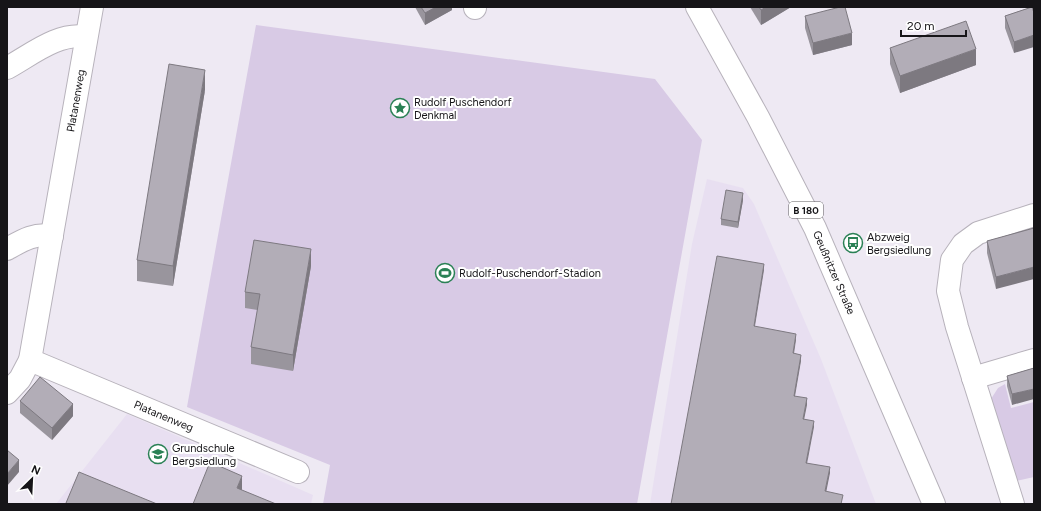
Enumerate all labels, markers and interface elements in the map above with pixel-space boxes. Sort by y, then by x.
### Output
scale bar [901,12,966,38]
text: 20 m [907,19,935,33]
street label: Platanenweg [64,68,88,133]
place label: Rudolf Puschendorf Denkmal [414,96,512,122]
place icon: Rudolf Puschendorf Denkmal [389,97,411,119]
road number: B 180 [789,202,823,218]
street label: Geußnitzer Straße [810,229,858,317]
place label: Abzweig Bergsiedlung [867,231,931,257]
bus stop icon: Abzweig Bergsiedlung [842,232,864,254]
sports icon: Rudolf-Puschendorf-Stadion [434,262,456,284]
place label: Rudolf-Puschendorf-Stadion [459,267,601,280]
street label: Platanenweg [132,398,195,435]
place label: Grundschule Bergsiedlung [172,442,236,468]
school or university icon: Grundschule Bergsiedlung [147,443,169,465]
north arrow [12,459,52,499]
text: N [29,463,42,478]

